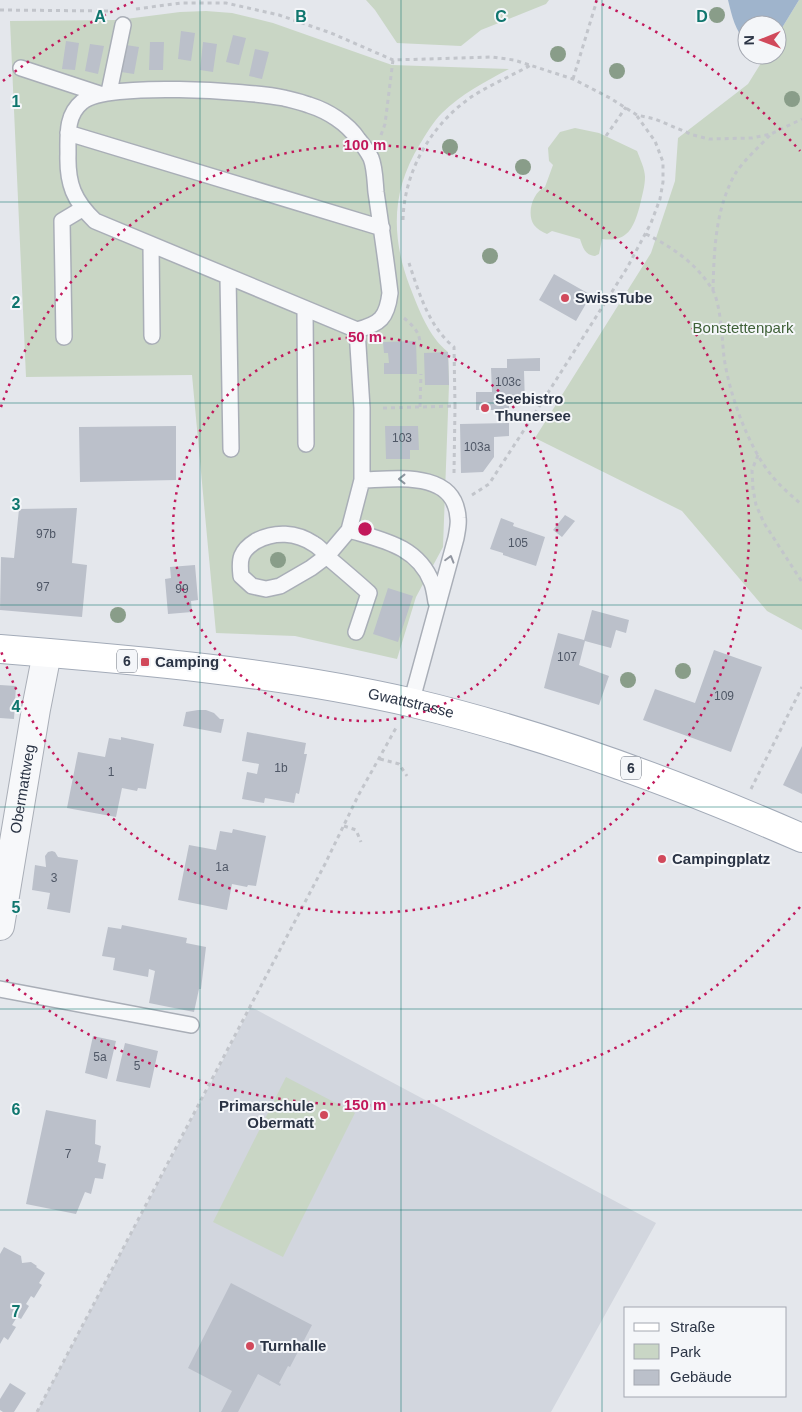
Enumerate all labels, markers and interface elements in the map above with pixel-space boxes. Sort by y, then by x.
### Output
text: A [94,8,106,25]
text: B [295,8,307,25]
text: C [495,8,507,25]
text: D [696,8,708,25]
north arrow [737,15,787,65]
text: N [741,35,757,45]
text: 1 [12,93,21,110]
text: 100 m [344,136,386,153]
place label: SwissTube [575,289,652,306]
marker: SwissTube [559,292,571,304]
text: 2 [12,294,21,311]
park label: Bonstettenpark [693,319,794,336]
text: 50 m [348,328,382,345]
house number: 103c [495,375,521,389]
place label: Seebistro Thunersee [495,390,571,424]
marker: Seebistro Thunersee [479,402,491,414]
house number: 103 [392,431,412,445]
house number: 103a [464,440,491,454]
one-way arrow [398,474,406,484]
text: 3 [12,496,21,513]
centre of rings [356,520,374,538]
house number: 97b [36,527,56,541]
house number: 105 [508,536,528,550]
one-way arrow [444,555,455,563]
house number: 97 [36,580,50,594]
house number: 99 [175,582,189,596]
road number: 6 [117,649,137,672]
house number: 107 [557,650,577,664]
place label: Camping [155,653,219,670]
marker: Camping [139,656,151,668]
street label: Gwattstrasse [367,685,456,721]
house number: 109 [714,689,734,703]
text: 4 [12,698,21,715]
street label: Obermattweg [6,743,38,835]
road number: 6 [621,756,641,780]
house number: 1b [274,761,288,775]
house number: 1 [108,765,115,779]
place label: Campingplatz [672,850,770,867]
marker: Campingplatz [656,853,668,865]
house number: 1a [215,860,229,874]
house number: 3 [51,871,58,885]
text: 5 [12,899,21,916]
house number: 5a [93,1050,107,1064]
house number: 5 [134,1059,141,1073]
text: 150 m [344,1096,386,1113]
place label: Primarschule Obermatt [219,1097,314,1131]
text: 6 [12,1101,21,1118]
marker: Primarschule Obermatt [318,1109,330,1121]
house number: 7 [65,1147,72,1161]
text: 7 [12,1303,21,1320]
legend [624,1307,787,1397]
text: Straße [670,1318,715,1335]
place label: Turnhalle [260,1337,326,1354]
marker: Turnhalle [244,1340,256,1352]
text: Park [670,1343,701,1360]
text: Gebäude [670,1368,732,1385]

